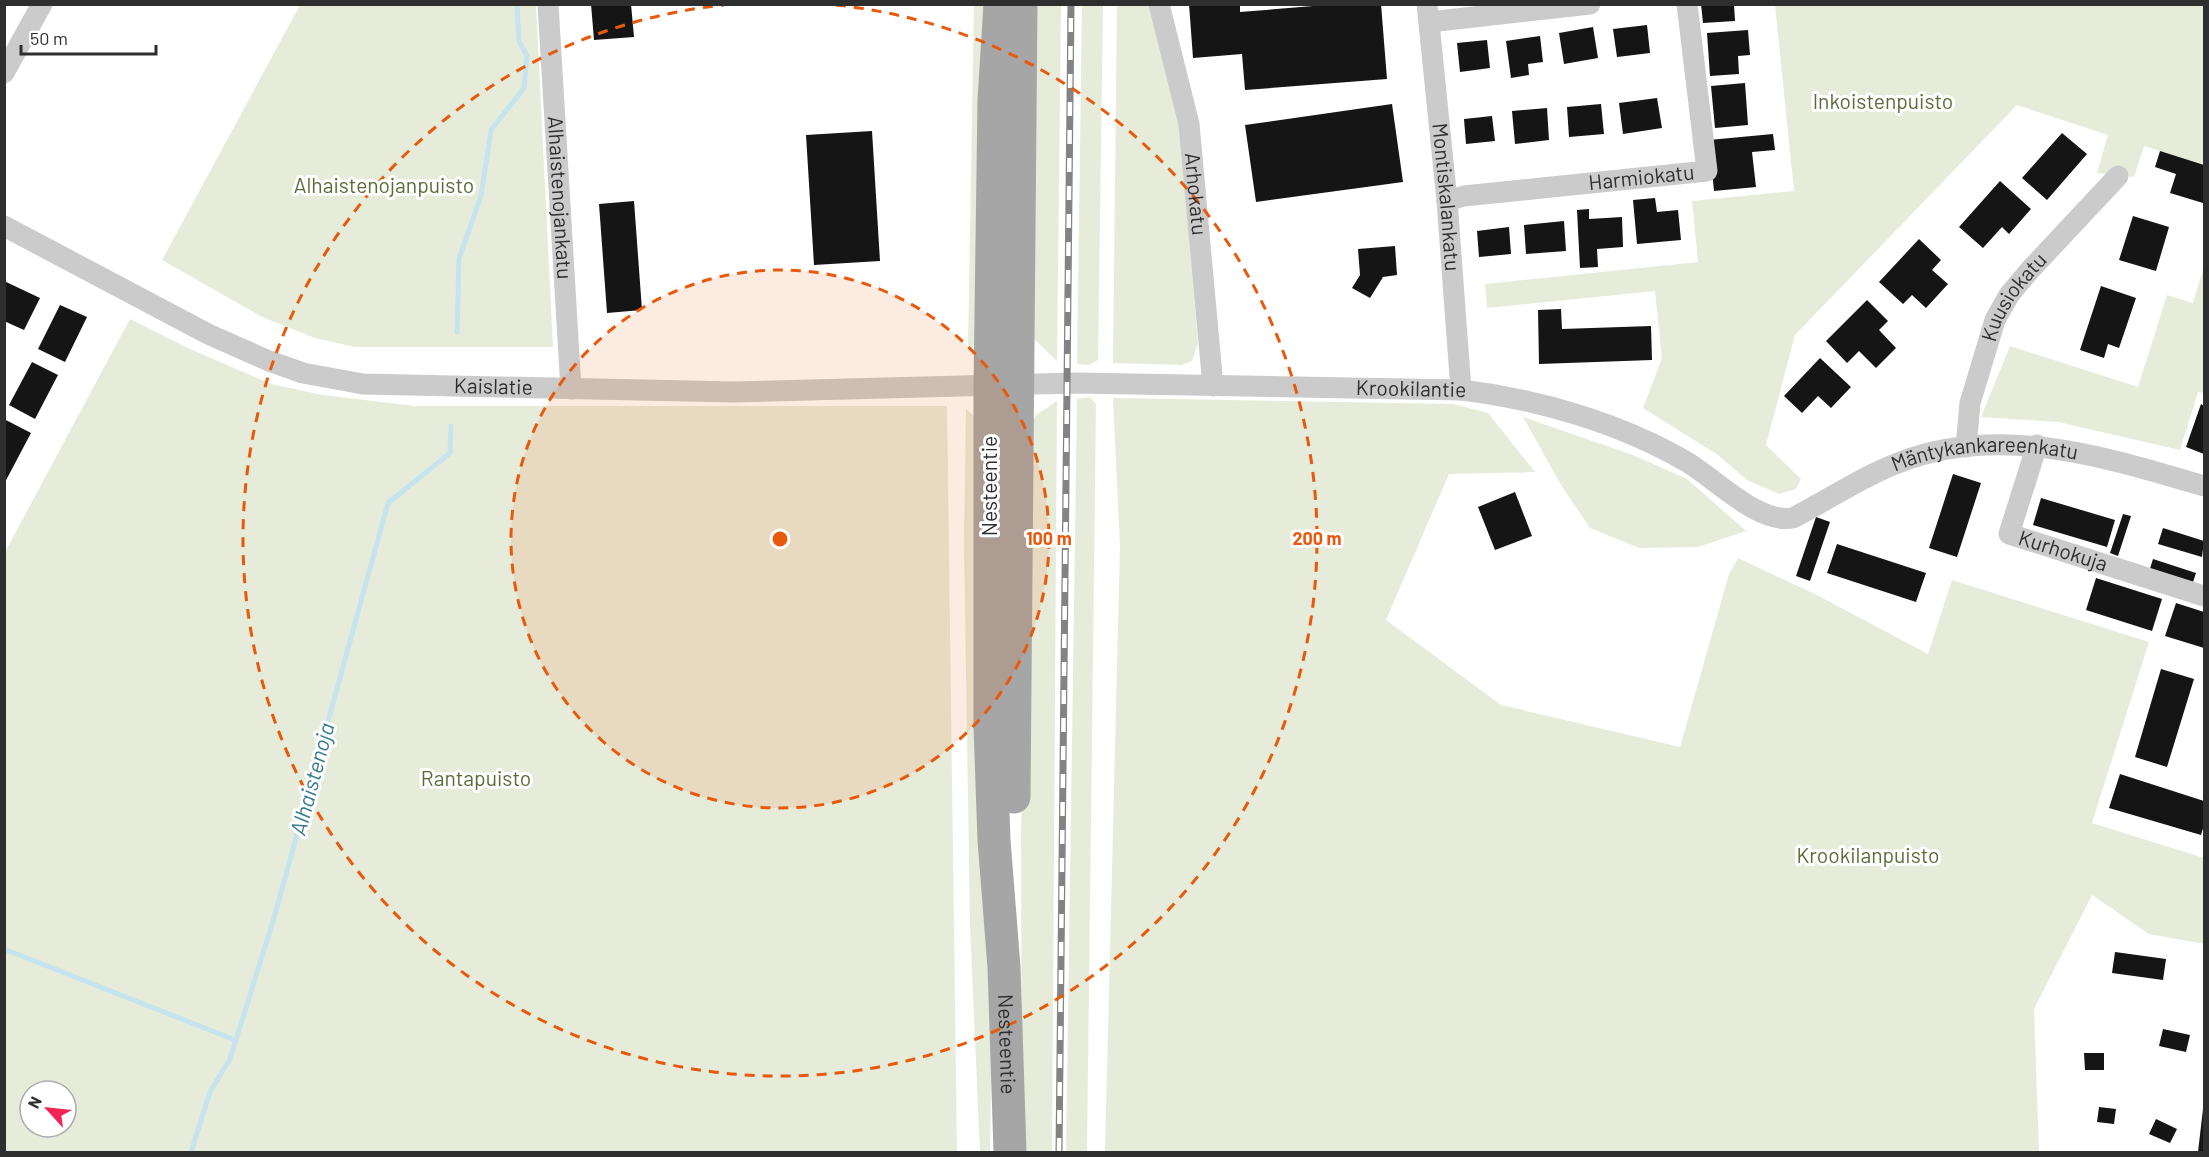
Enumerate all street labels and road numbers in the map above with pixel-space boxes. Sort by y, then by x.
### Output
street label: Alhaistenojankatu [544,115,578,280]
street label: Montiskalankatu [1428,122,1466,272]
street label: Arhokatu [1181,151,1213,236]
street label: Harmiokatu [1587,158,1695,194]
street label: Kuusiokatu [1975,247,2051,344]
street label: Kaislatie [454,372,533,399]
street label: Krookilantie [1356,374,1467,401]
street label: Mäntykankareenkatu [1887,431,2080,476]
street label: Nesteentie [976,436,1001,536]
street label: Kurhokuja [2016,524,2111,576]
street label: Nesteentie [994,994,1022,1095]

